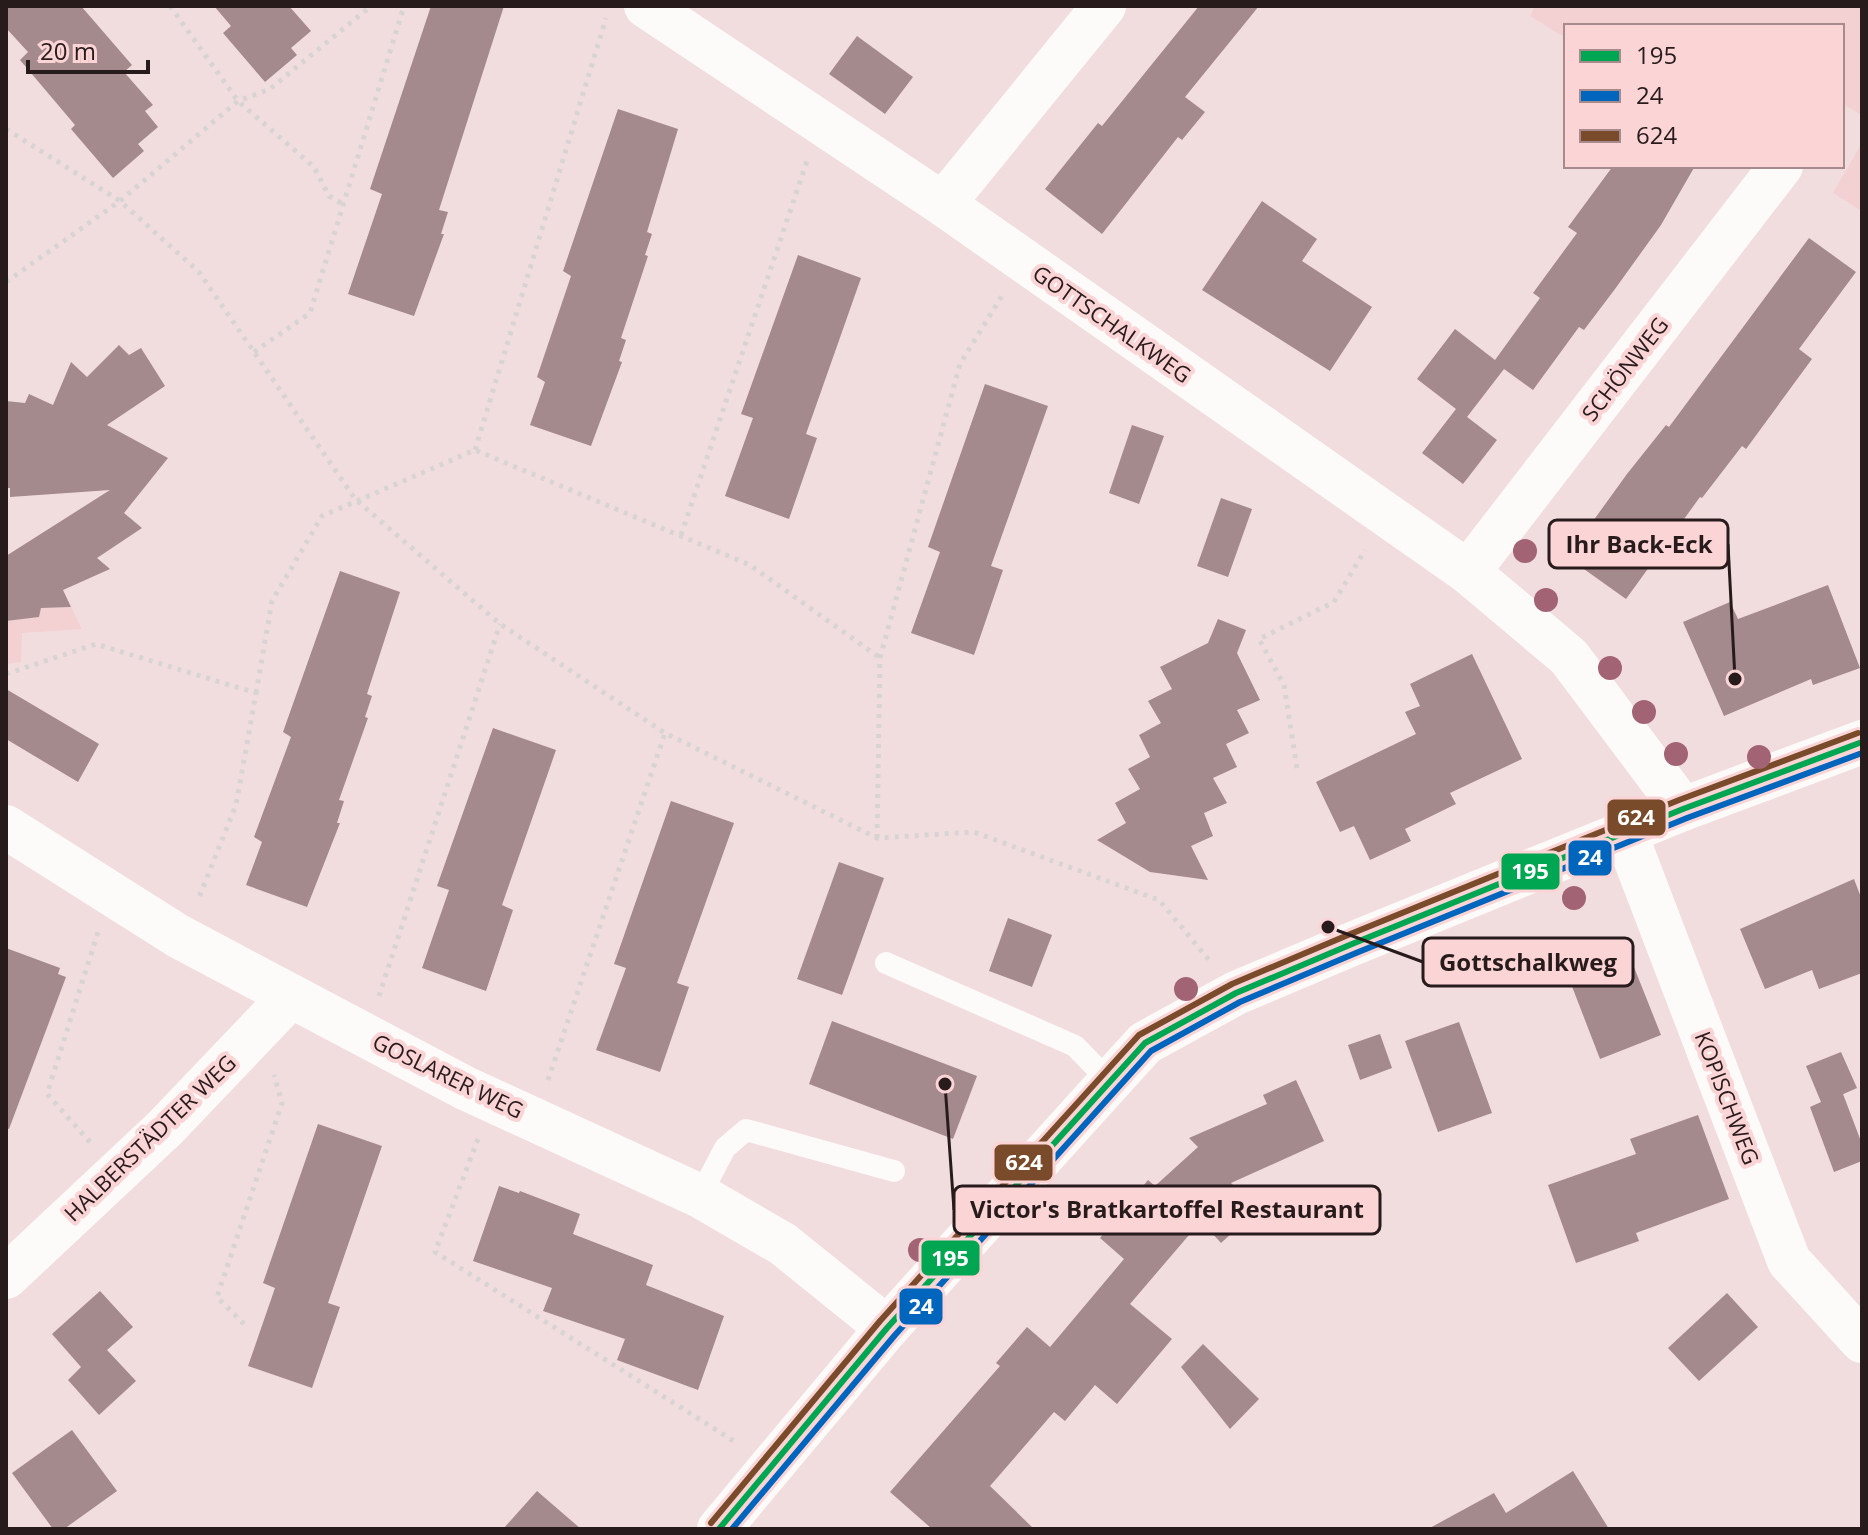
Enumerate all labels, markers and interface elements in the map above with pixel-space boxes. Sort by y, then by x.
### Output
scale bar [28,24,148,74]
legend [1564,24,1844,168]
text: 20 m [40,34,96,67]
text: 195 [1636,38,1677,71]
text: 24 [1636,78,1664,111]
text: 624 [1636,118,1677,151]
street label: GOTTSCHALKWEG [1027,257,1198,389]
street label: SCHÖNWEG [1574,310,1674,427]
callout: Ihr Back-Eck [1549,520,1728,568]
text: Ihr Back-Eck [1565,527,1713,560]
line badge: 624 [1606,798,1667,837]
text: 624 [1617,801,1655,831]
line badge: 24 [1567,839,1613,877]
text: 24 [1577,841,1603,871]
line badge: 195 [1500,852,1561,891]
text: 195 [1511,855,1549,885]
callout: Gottschalkweg [1423,938,1633,986]
text: Gottschalkweg [1439,945,1617,978]
street label: GOSLARER WEG [368,1026,529,1125]
street label: KOPISCHWEG [1689,1027,1767,1169]
street label: HALBERSTÄDTER WEG [57,1047,242,1227]
line badge: 624 [993,1143,1054,1182]
text: 624 [1005,1146,1043,1176]
callout: Victor's Bratkartoffel Restaurant [954,1186,1380,1234]
text: Victor's Bratkartoffel Restaurant [970,1192,1364,1225]
line badge: 195 [920,1239,981,1277]
text: 195 [931,1242,969,1272]
line badge: 24 [898,1287,944,1326]
text: 24 [908,1290,934,1320]

